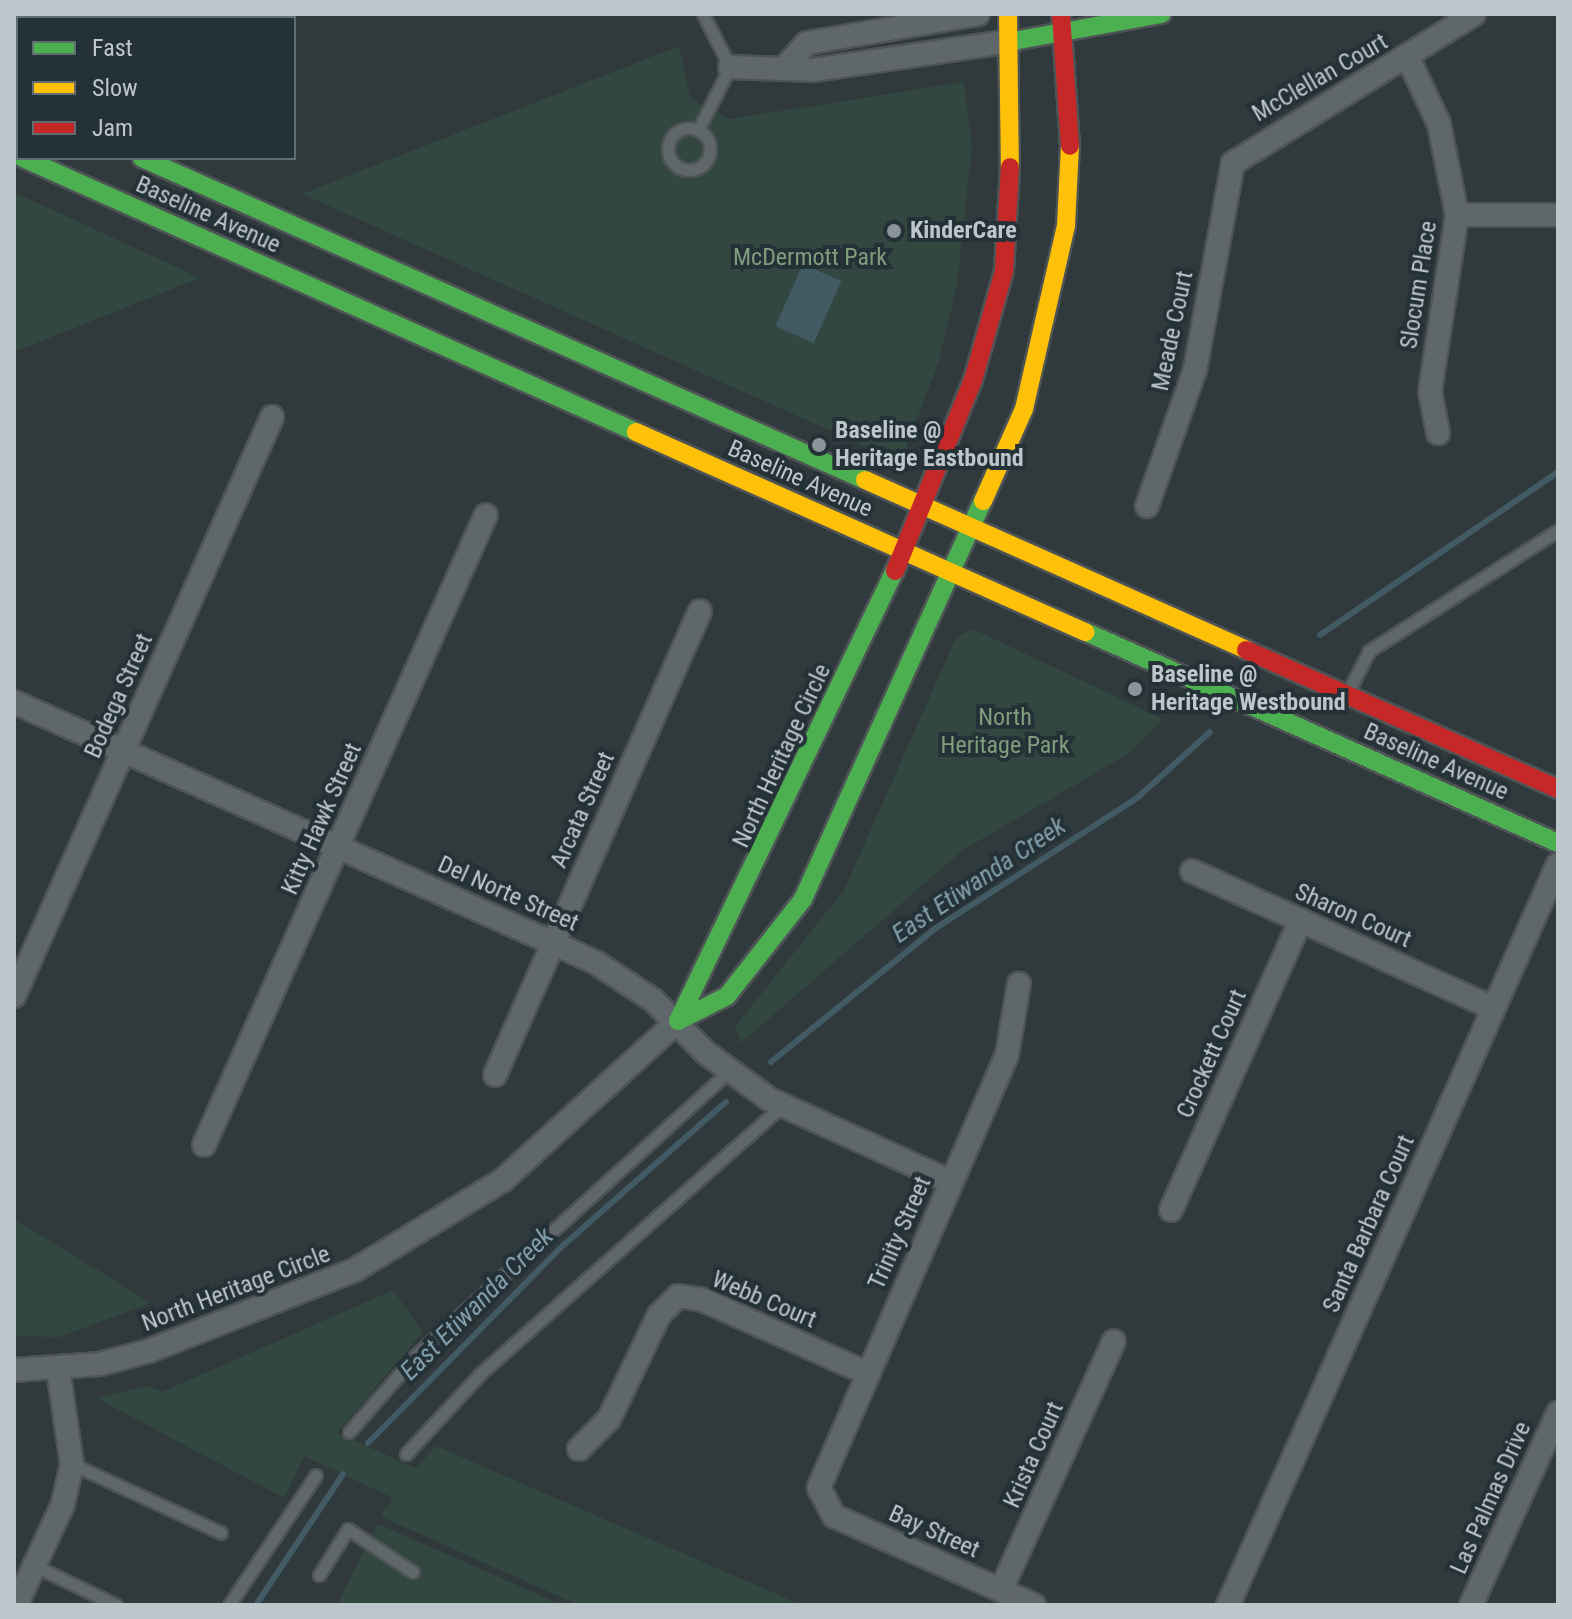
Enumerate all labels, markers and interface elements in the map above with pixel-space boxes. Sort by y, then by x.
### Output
legend [16,16,296,160]
street label: McClellan Court [1247,28,1393,128]
text: Fast [92,34,133,62]
text: Slow [92,74,138,102]
text: Jam [92,114,133,142]
street label: Baseline Avenue [131,170,285,260]
place label: KinderCare [910,217,1017,245]
street label: Slocum Place [1395,219,1443,351]
marker: KinderCare [885,222,903,240]
park label: McDermott Park [733,244,887,272]
street label: Meade Court [1146,268,1200,394]
place label: Baseline @ Heritage Eastbound [835,417,1024,473]
street label: Baseline Avenue [723,434,877,524]
marker: Baseline @ Heritage Eastbound [810,436,828,454]
street label: Bodega Street [79,629,159,763]
street label: North Heritage Circle [727,660,837,852]
place label: Baseline @ Heritage Westbound [1151,661,1346,717]
marker: Baseline @ Heritage Westbound [1126,680,1144,698]
park label: North Heritage Park [941,704,1069,760]
street label: Baseline Avenue [1359,717,1513,807]
street label: Kitty Hawk Street [276,739,368,899]
street label: Arcata Street [545,748,621,872]
water label: East Etiwanda Creek [886,810,1072,950]
street label: Del Norte Street [433,850,583,938]
street label: Sharon Court [1290,878,1416,954]
street label: Crockett Court [1171,985,1253,1123]
street label: Santa Barbara Court [1317,1131,1421,1317]
street label: Trinity Street [862,1172,938,1294]
water label: East Etiwanda Creek [394,1221,560,1387]
street label: North Heritage Circle [138,1240,334,1338]
street label: Webb Court [707,1265,821,1335]
street label: Krista Court [998,1397,1070,1513]
street label: Las Palmas Drive [1445,1417,1537,1579]
street label: Bay Street [884,1499,984,1565]

